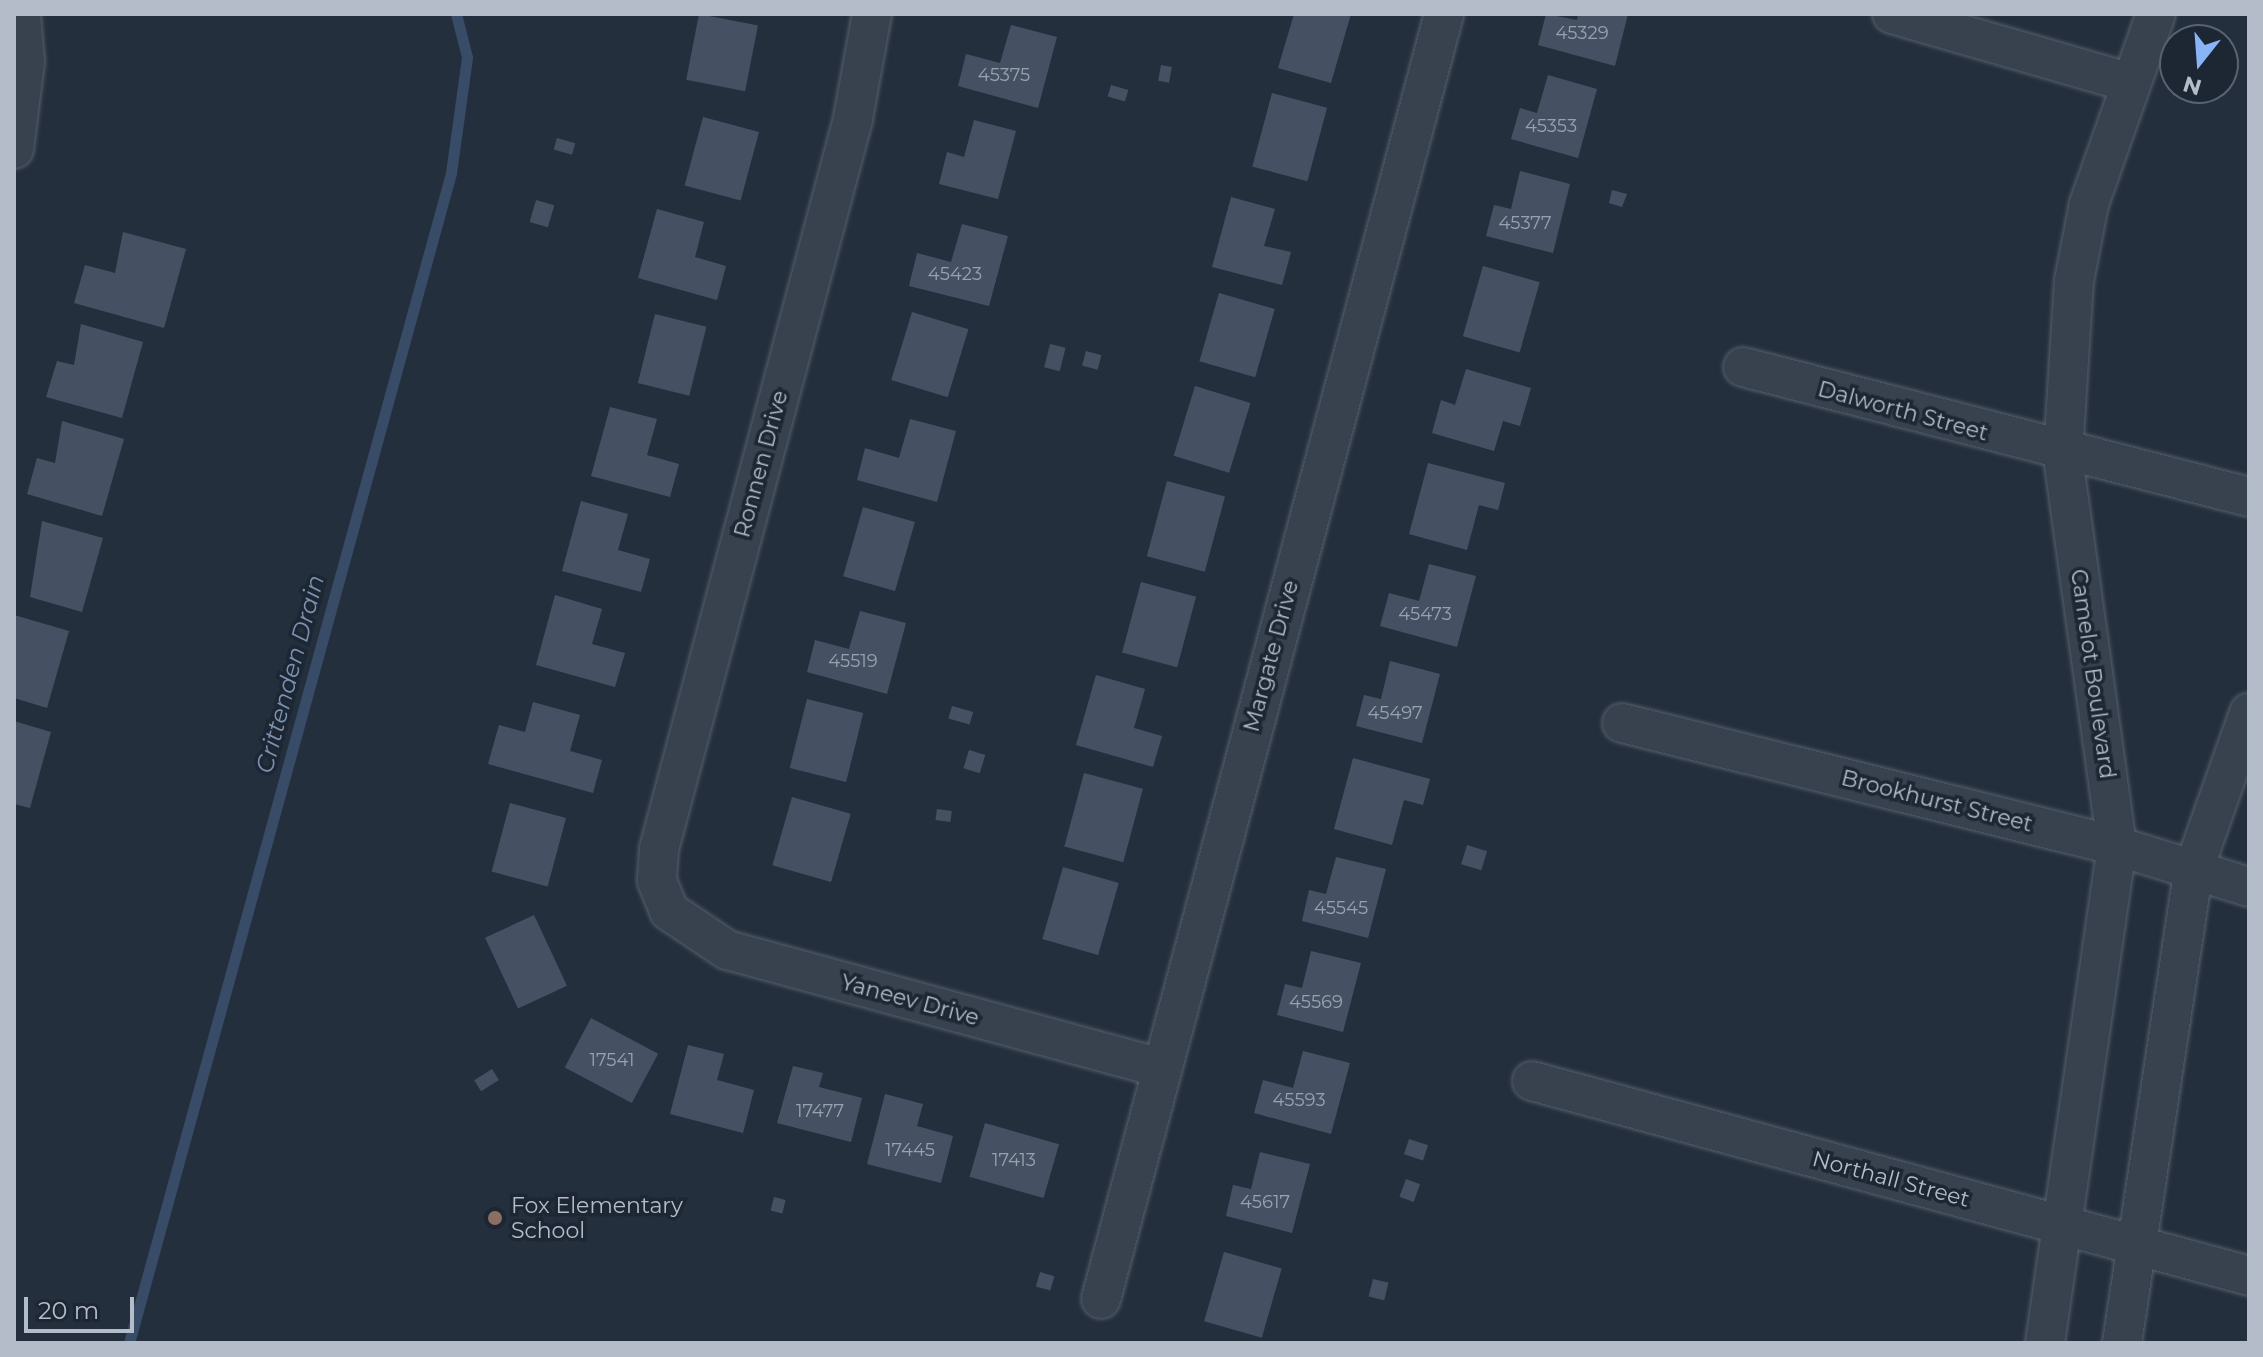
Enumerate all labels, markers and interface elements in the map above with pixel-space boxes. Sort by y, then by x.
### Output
house number: 45329 [1555,22,1609,44]
north arrow [2159,24,2239,104]
house number: 45375 [978,64,1030,86]
text: N [2180,70,2205,101]
house number: 45353 [1525,115,1577,137]
house number: 45377 [1498,212,1552,234]
house number: 45423 [928,263,982,285]
street label: Dalworth Street [1815,376,1991,446]
street label: Ronnen Drive [729,388,793,540]
street label: Camelot Boulevard [2065,567,2121,781]
water label: Crittenden Drain [250,572,330,776]
street label: Margate Drive [1238,577,1304,735]
house number: 45473 [1398,603,1452,625]
house number: 45519 [828,650,878,672]
house number: 45497 [1367,702,1423,724]
street label: Brookhurst Street [1839,764,2035,838]
house number: 45545 [1314,897,1368,919]
street label: Yaneev Drive [838,969,982,1031]
house number: 45569 [1289,991,1343,1013]
house number: 17541 [590,1049,634,1071]
house number: 45593 [1272,1089,1326,1111]
house number: 17477 [796,1100,844,1122]
house number: 17445 [885,1139,935,1161]
street label: Northall Street [1809,1145,1973,1213]
house number: 17413 [992,1149,1036,1171]
house number: 45617 [1240,1191,1290,1213]
place label: Fox Elementary School [511,1192,683,1244]
marker: Fox Elementary School [486,1209,504,1227]
scale bar [28,1281,138,1331]
text: 20 m [38,1296,99,1325]

